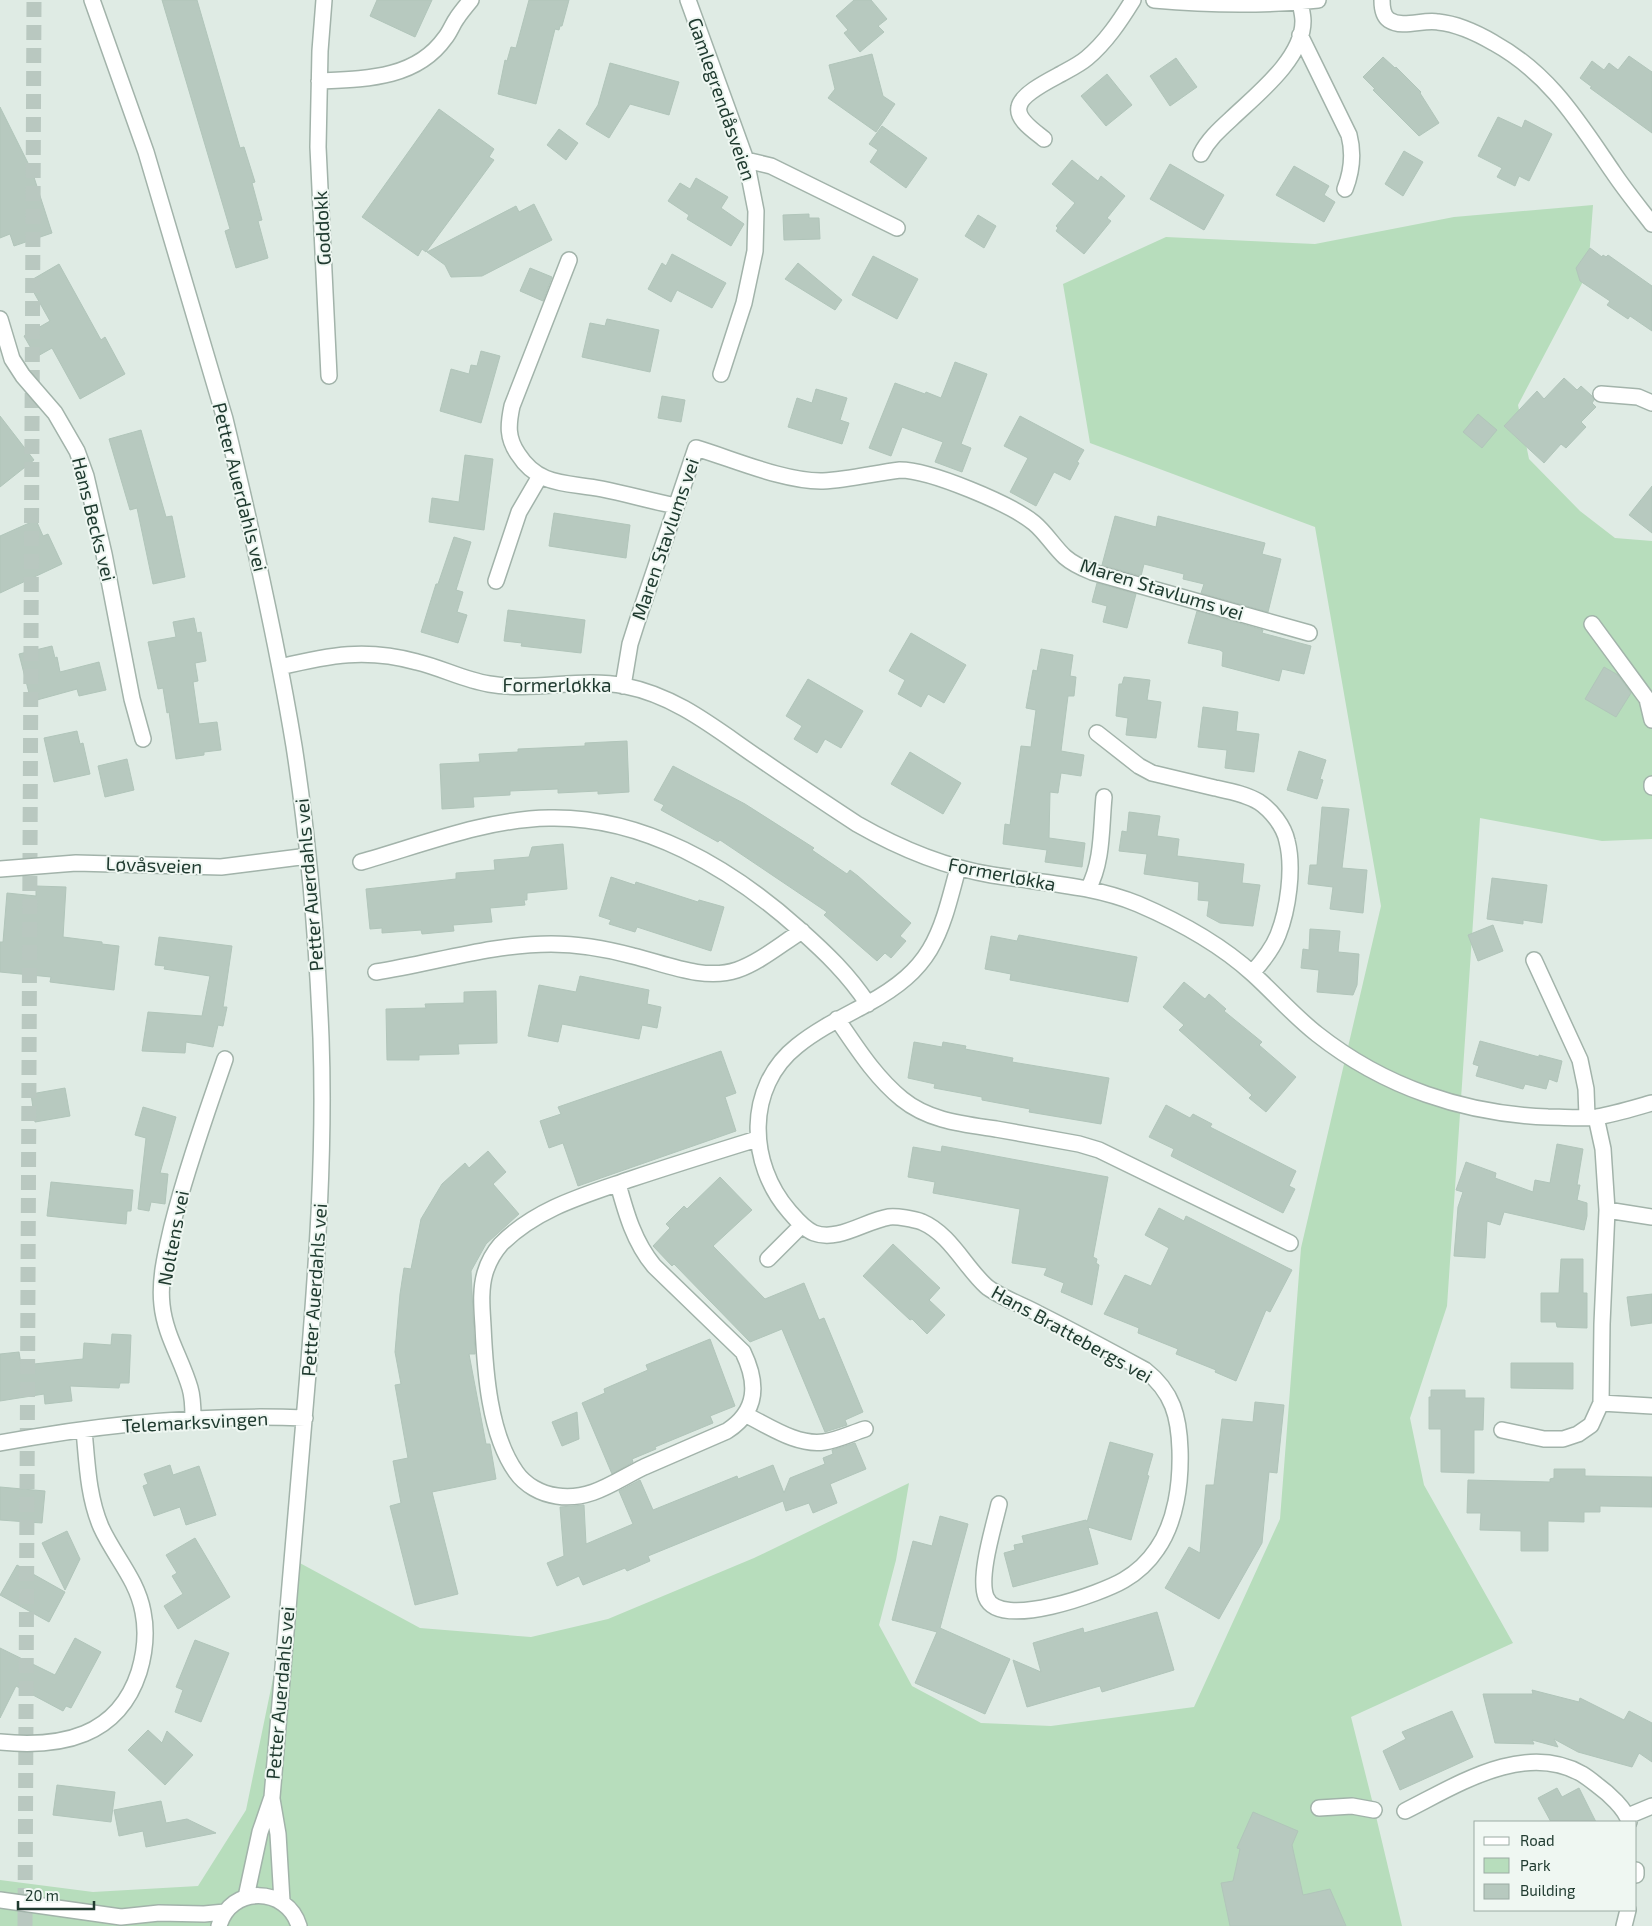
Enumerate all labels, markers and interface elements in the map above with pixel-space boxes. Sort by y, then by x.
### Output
street label: Gamlegrendåsveien [684,14,761,183]
street label: Goddokk [308,190,335,266]
street label: Petter Auerdahls vei [208,400,273,574]
street label: Hans Becks vei [68,454,121,583]
street label: Maren Stavlums vei [626,455,703,623]
street label: Maren Stavlums vei [1078,553,1247,624]
street label: Formerløkka [502,673,612,696]
street label: Petter Auerdahls vei [289,798,328,973]
street label: Løvåsveien [105,851,203,878]
street label: Formerløkka [946,852,1058,895]
street label: Noltens vei [152,1188,193,1287]
street label: Petter Auerdahls vei [296,1203,331,1377]
street label: Hans Brattebergs vei [988,1280,1157,1387]
street label: Telemarksvingen [121,1406,269,1437]
street label: Petter Auerdahls vei [260,1605,299,1780]
legend [1474,1821,1637,1911]
text: Road [1520,1831,1555,1849]
text: Park [1520,1856,1551,1874]
scale bar [18,1878,94,1910]
text: Building [1520,1881,1576,1899]
text: 20 m [25,1886,59,1904]

